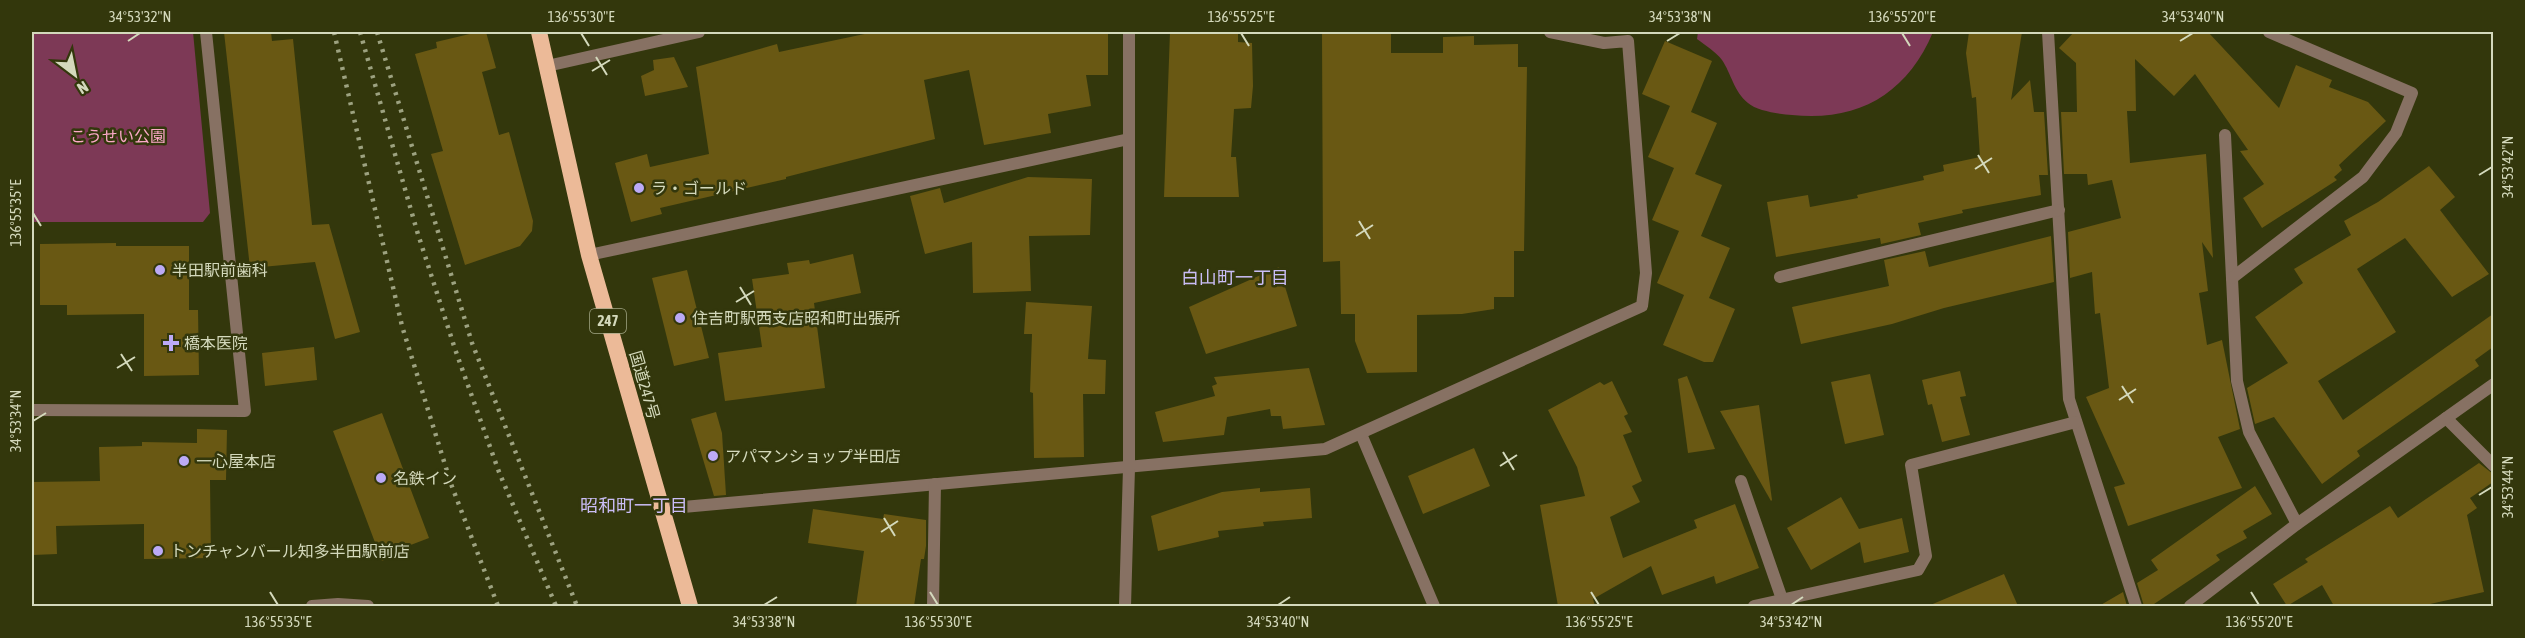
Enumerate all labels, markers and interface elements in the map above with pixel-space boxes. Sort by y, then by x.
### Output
text: 34°53'32"N [109,8,171,25]
text: 136°55'30"E [547,8,615,25]
text: 136°55'25"E [1207,8,1275,25]
text: 34°53'38"N [1649,8,1711,25]
text: 136°55'20"E [1868,8,1936,25]
text: 34°53'40"N [2162,8,2224,25]
north arrow [45,45,105,105]
text: N [74,78,92,98]
park label: こうせい公園 [70,127,166,145]
text: 34°53'42"N [2499,136,2516,198]
text: 136°55'35"E [7,179,24,247]
place label: ラ・ゴールド [651,179,747,197]
marker: ラ・ゴールド [632,181,646,195]
place label: 半田駅前歯科 [172,261,268,279]
marker: 半田駅前歯科 [153,263,167,277]
district label: 白山町一丁目 [1181,267,1289,288]
road number: 247 [590,309,626,333]
place label: 住吉町駅西支店昭和町出張所 [692,309,900,327]
marker: 住吉町駅西支店昭和町出張所 [673,311,687,325]
marker: 橋本医院 [162,334,180,352]
place label: 橋本医院 [184,334,248,352]
street label: 国道247号 [627,349,663,421]
text: 34°53'34"N [7,390,24,452]
place label: アパマンショップ半田店 [725,447,901,465]
marker: アパマンショップ半田店 [706,449,720,463]
place label: 一心屋本店 [196,452,276,470]
marker: 一心屋本店 [177,454,191,468]
text: 34°53'44"N [2499,456,2516,518]
place label: 名鉄イン [393,469,457,487]
marker: 名鉄イン [374,471,388,485]
district label: 昭和町一丁目 [580,495,688,516]
place label: トンチャンバール知多半田駅前店 [170,542,410,560]
marker: トンチャンバール知多半田駅前店 [151,544,165,558]
text: 136°55'35"E [244,613,312,630]
text: 34°53'38"N [733,613,795,630]
text: 136°55'30"E [904,613,972,630]
text: 34°53'40"N [1247,613,1309,630]
text: 136°55'25"E [1565,613,1633,630]
text: 34°53'42"N [1760,613,1822,630]
text: 136°55'20"E [2225,613,2293,630]

